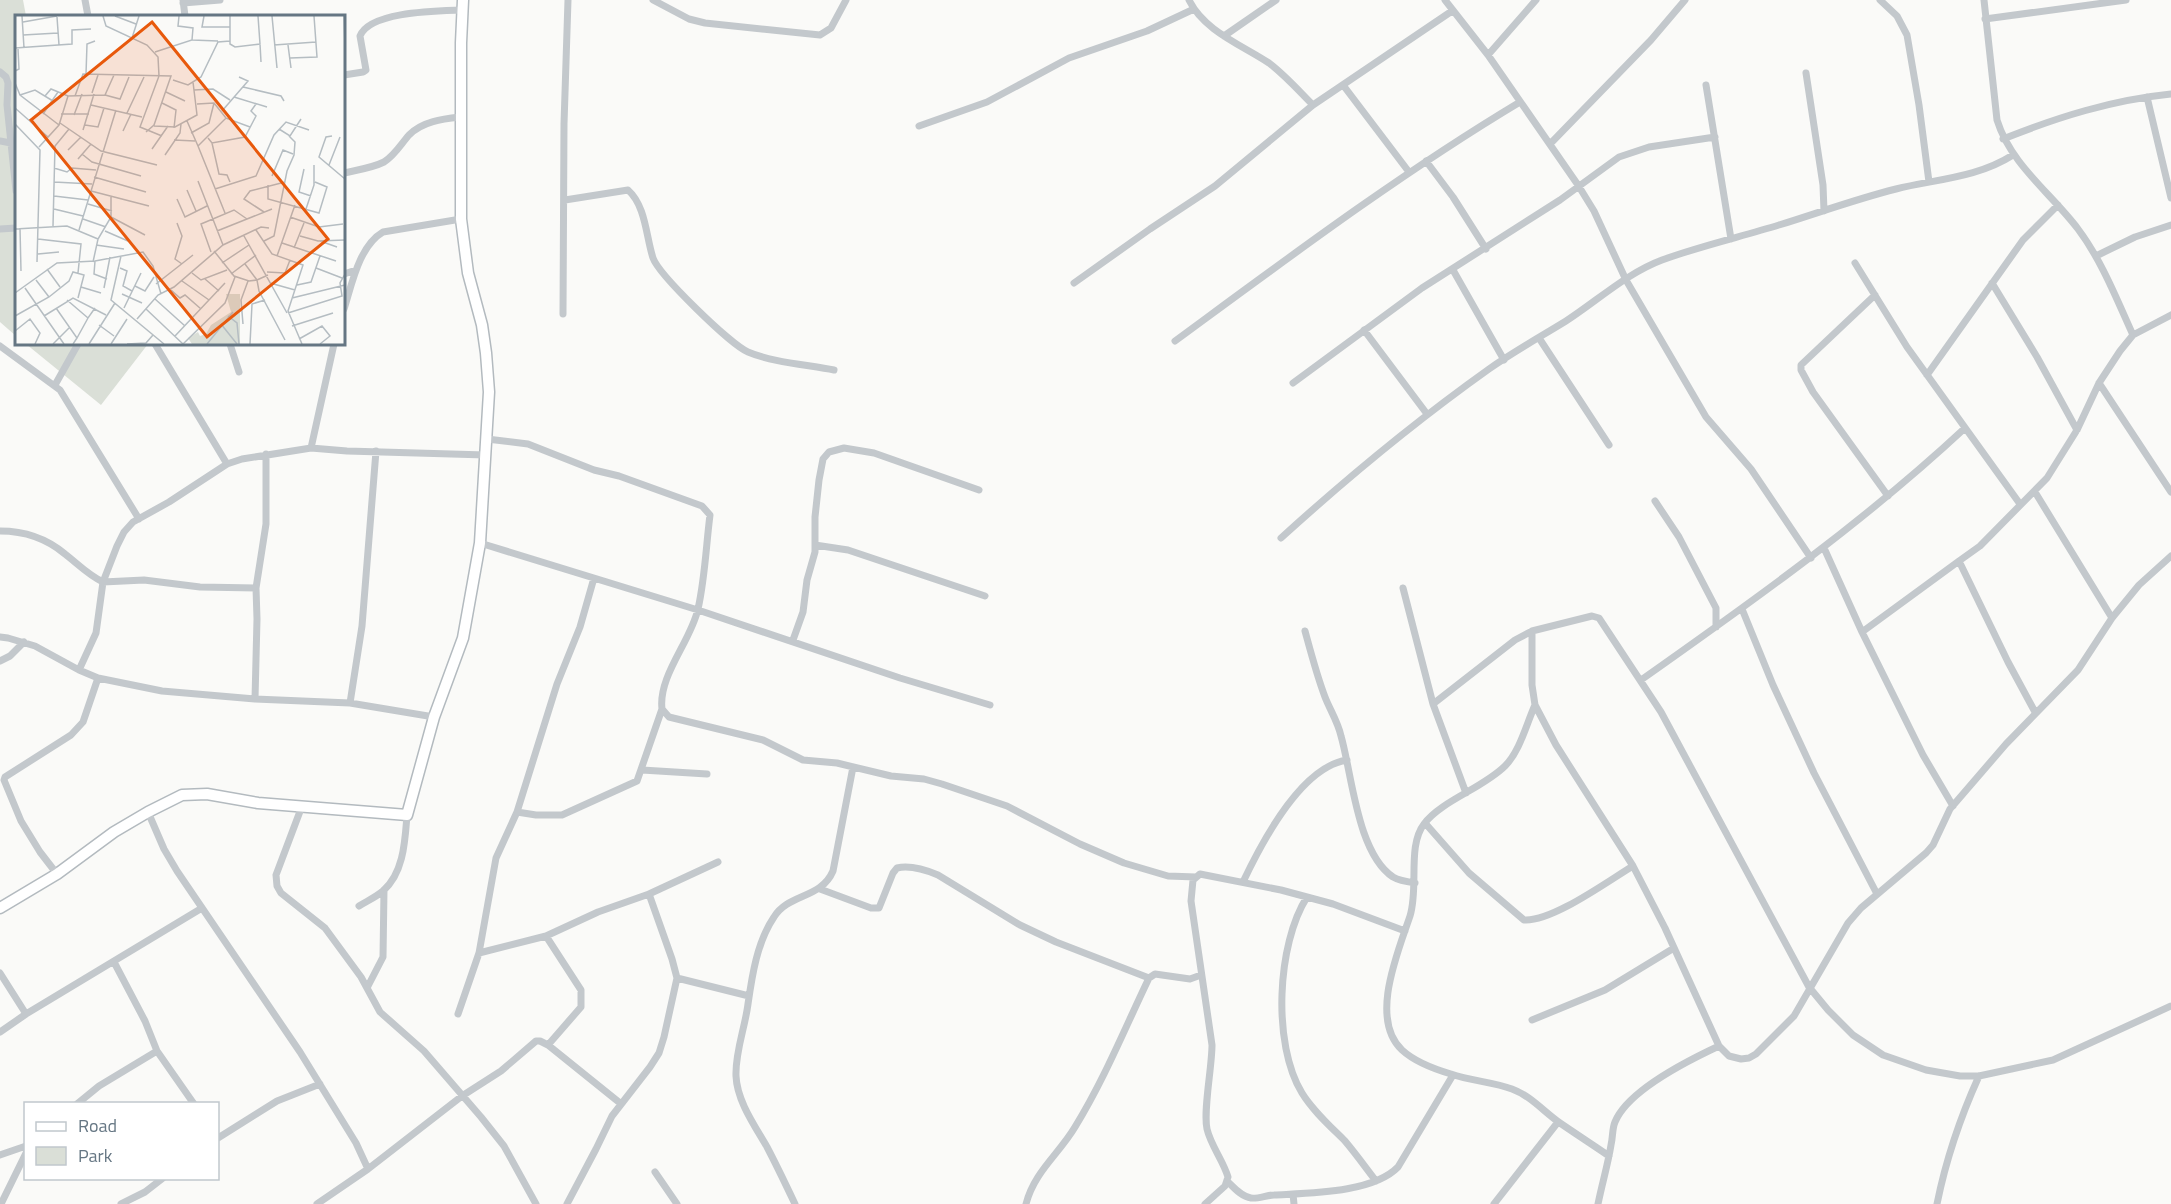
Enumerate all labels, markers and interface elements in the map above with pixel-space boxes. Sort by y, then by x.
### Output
inset map [15,15,345,345]
legend [24,1102,219,1180]
text: Road [78,1112,117,1139]
text: Park [78,1142,113,1169]

